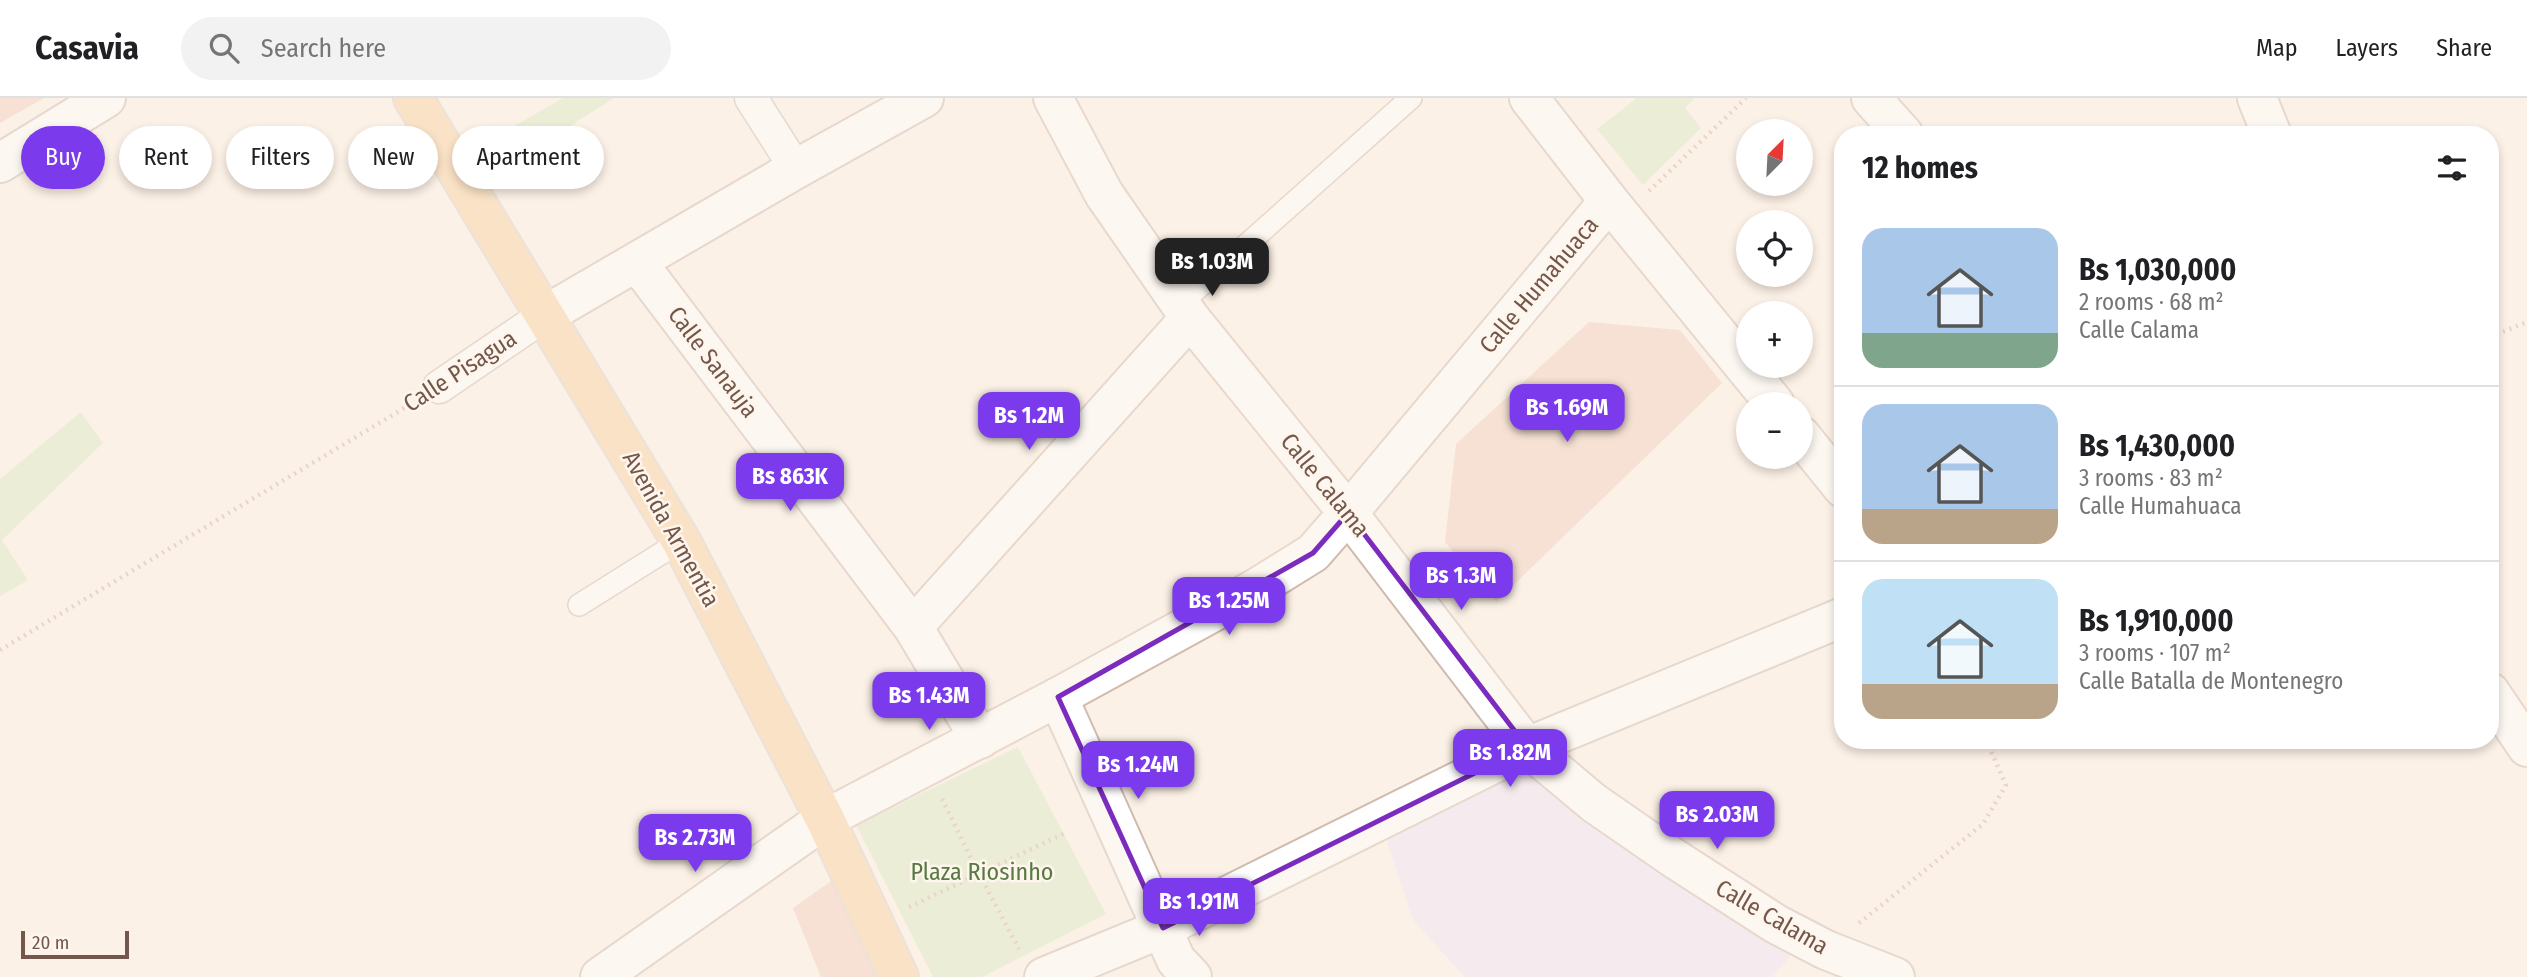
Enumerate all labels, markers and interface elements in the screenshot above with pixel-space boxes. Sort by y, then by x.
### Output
search box [181,17,671,80]
text: Casavia [35,28,139,68]
icon: search [205,29,243,67]
text: Search here [261,33,386,64]
text: Map [2256,34,2298,62]
text: Layers [2336,34,2398,62]
text: Share [2436,34,2492,62]
north arrow [1736,119,1813,196]
map controls [1736,119,1813,469]
chip: Buy [21,126,105,189]
chip: Rent [119,126,212,189]
chip: Filters [226,126,334,189]
chip: New [348,126,438,189]
chip: Apartment [452,126,604,189]
icon: filters [2433,149,2471,187]
text: 12 homes [1862,150,1978,186]
button: locate [1736,210,1813,287]
street label: Calle Humahuaca [1474,211,1604,359]
pin: Bs 1.03M [1140,238,1284,298]
text: Bs 1.03M [1171,247,1253,275]
text: Bs 1,030,000 [2079,252,2236,288]
icon: home [1918,256,2002,340]
text: 2 rooms · 68 m² [2079,288,2224,316]
street label: Calle Sanauja [662,301,764,423]
button: + [1736,301,1813,378]
text: Calle Calama [2079,316,2199,344]
street label: Calle Pisagua [398,324,522,418]
pin: Bs 1.69M [1495,384,1639,444]
pin: Bs 1.2M [964,392,1094,452]
button: − [1736,392,1813,469]
text: Bs 1.69M [1526,393,1608,421]
text: Bs 1.2M [994,401,1064,429]
street label: Calle Calama [1275,428,1375,542]
text: Bs 1,430,000 [2079,428,2235,464]
icon: home [1918,432,2002,516]
street label: Avenida Armentia [617,446,725,612]
pin: Bs 863K [725,454,855,513]
text: Bs 863K [752,462,828,490]
text: 3 rooms · 83 m² [2079,464,2223,492]
text: Calle Humahuaca [2079,492,2242,520]
pin: Bs 1.3M [1396,552,1526,612]
text: Bs 1.3M [1426,561,1496,589]
pin: Bs 1.25M [1157,578,1301,637]
text: Bs 1.25M [1188,586,1270,614]
text: Bs 1,910,000 [2079,603,2234,639]
icon: home [1918,607,2002,691]
text: 3 rooms · 107 m² [2079,639,2231,667]
text: Calle Batalla de Montenegro [2079,667,2343,695]
pin: Bs 1.43M [857,672,1001,732]
text: Bs 1.43M [888,681,970,709]
pin: Bs 1.82M [1438,730,1582,789]
text: Bs 1.82M [1469,738,1551,766]
pin: Bs 1.24M [1066,742,1210,801]
text: Bs 1.24M [1097,750,1179,778]
pin: Bs 2.03M [1645,792,1789,851]
text: Bs 2.03M [1675,800,1759,828]
pin: Bs 2.73M [623,814,767,874]
text: Bs 2.73M [655,823,735,851]
park label: Plaza Riosinho [911,858,1053,886]
street label: Calle Calama [1711,874,1833,960]
pin: Bs 1.91M [1127,878,1271,938]
text: Bs 1.91M [1159,887,1239,915]
scale bar [21,928,130,960]
text: 20 m [32,931,69,954]

